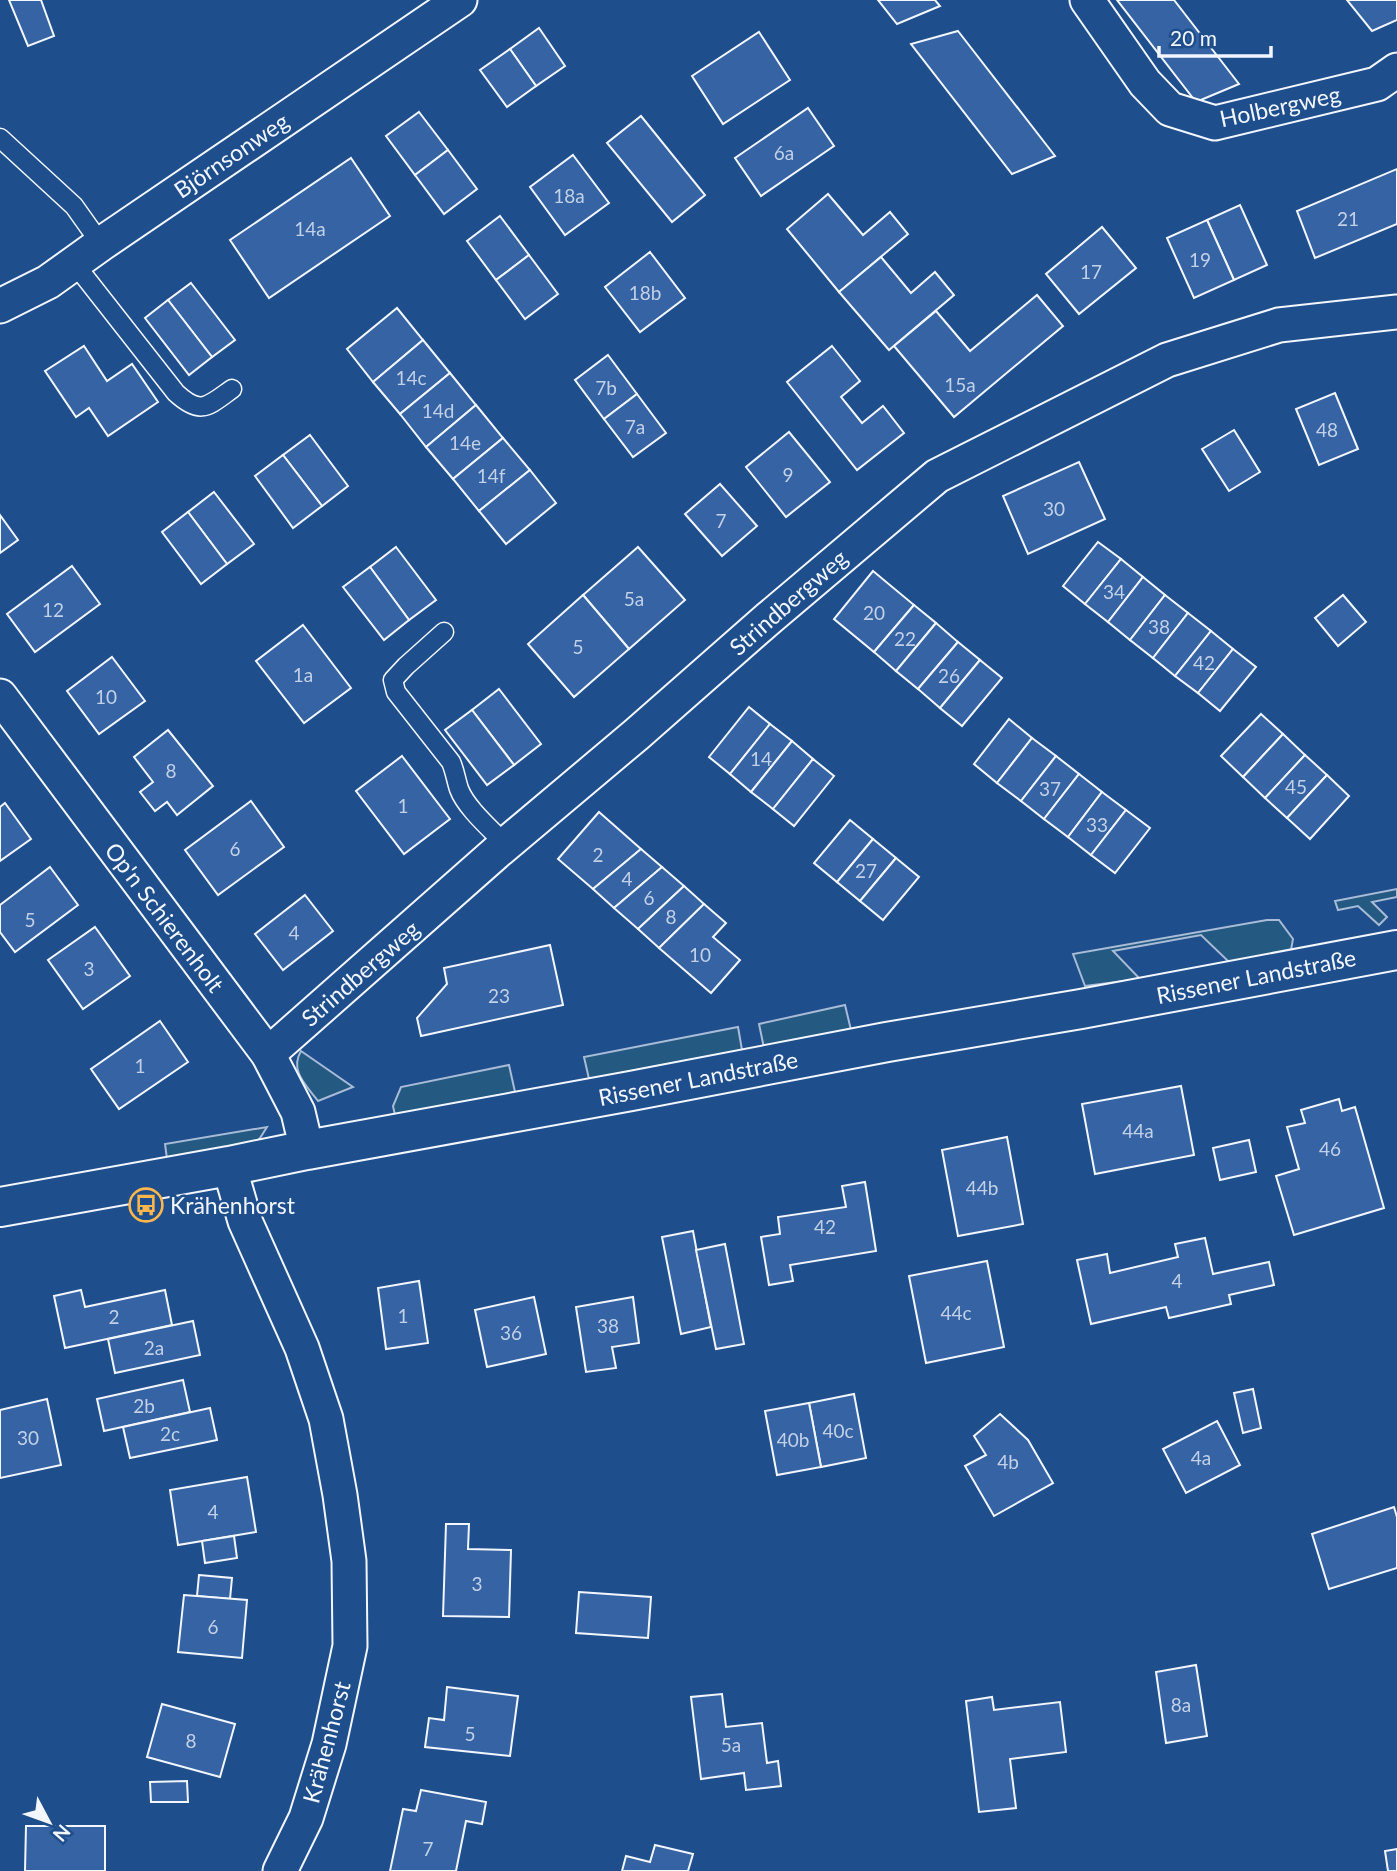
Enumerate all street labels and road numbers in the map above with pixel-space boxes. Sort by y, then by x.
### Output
street label: Holbergweg [1217,80,1343,132]
street label: Björnsonweg [168,106,294,204]
street label: Strindbergweg [723,543,853,661]
street label: Op'n Schierenholt [100,837,231,998]
street label: Strindbergweg [295,914,425,1032]
street label: Rissener Landstraße [1154,943,1358,1009]
street label: Rissener Landstraße [596,1045,800,1111]
street label: Krähenhorst [296,1677,356,1806]

